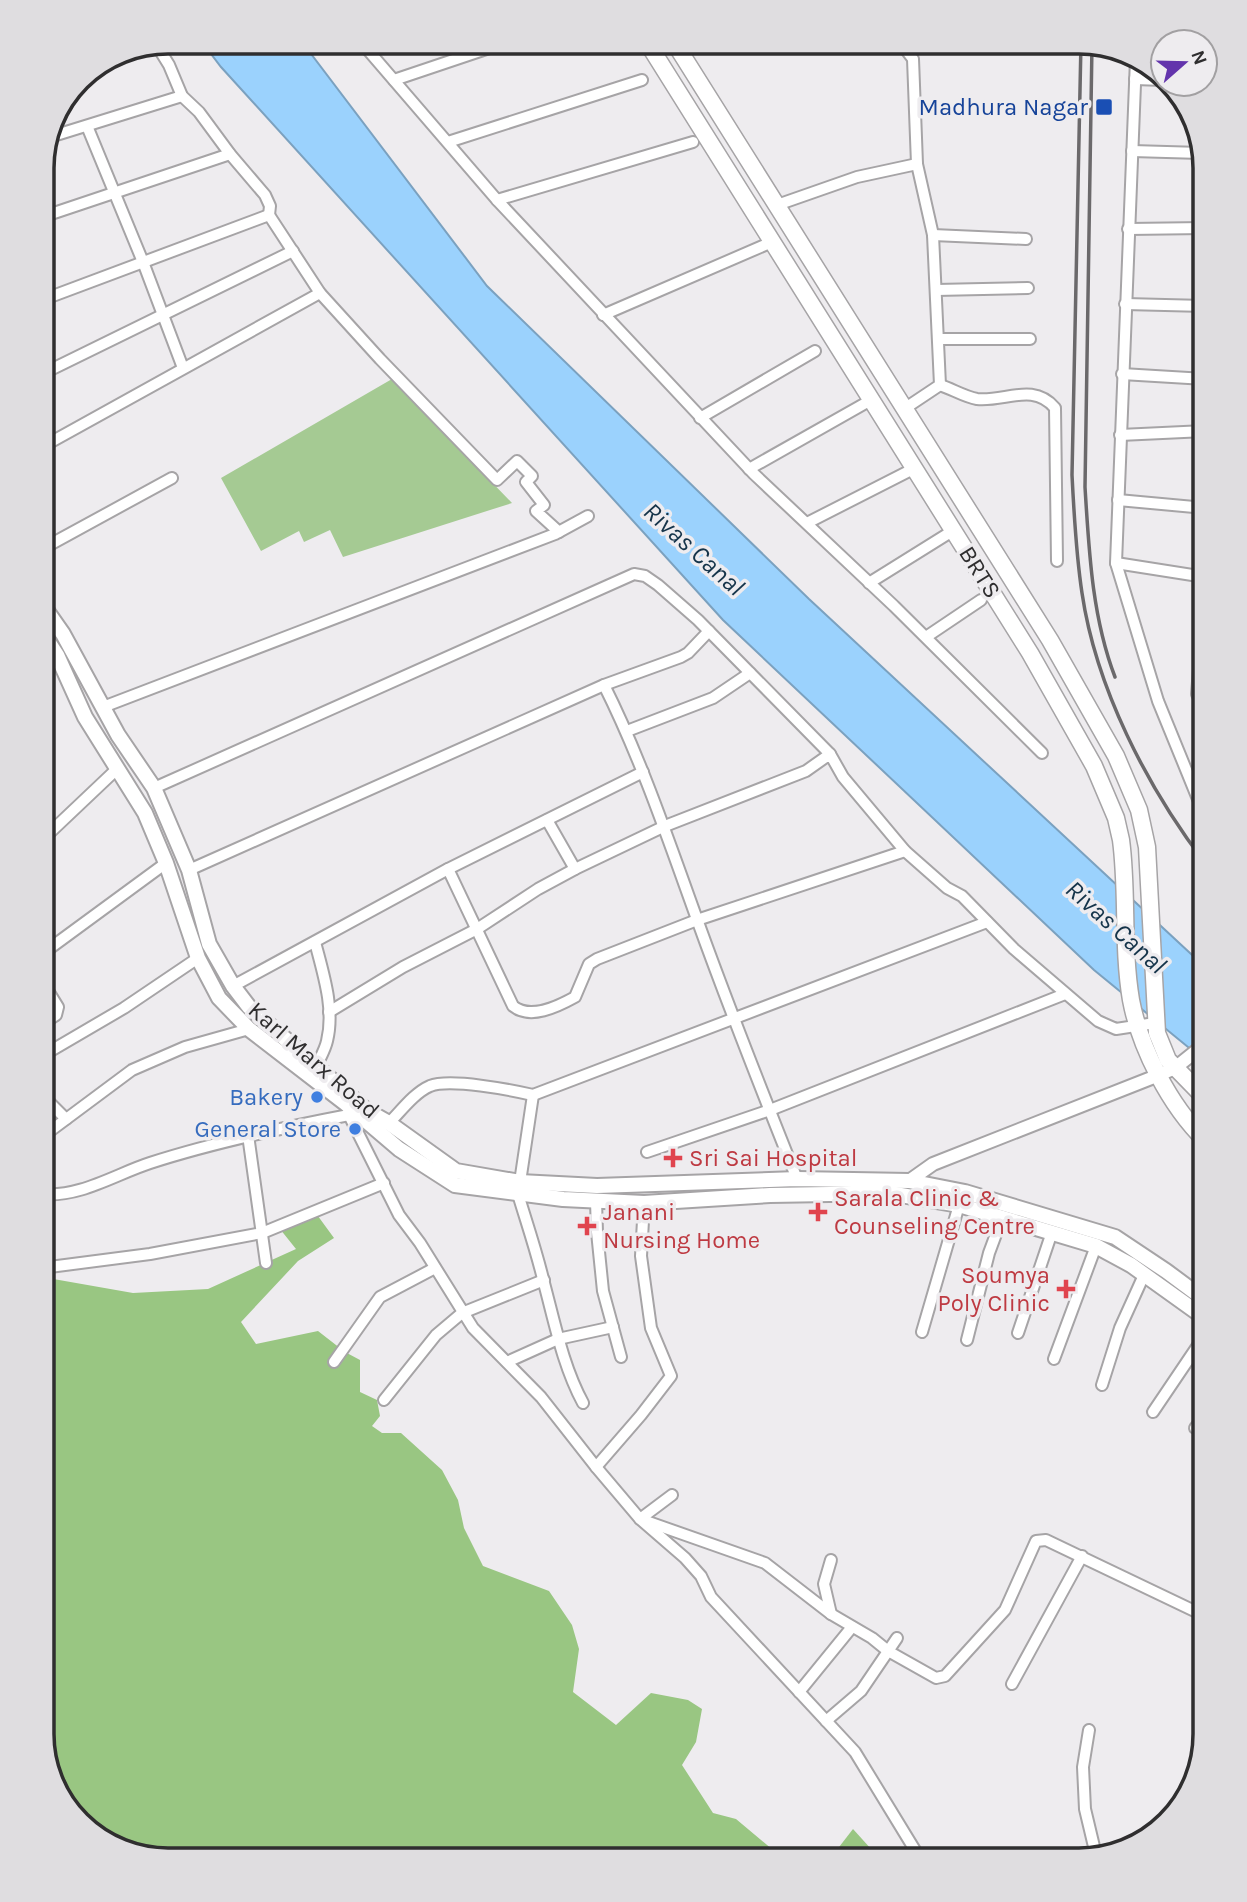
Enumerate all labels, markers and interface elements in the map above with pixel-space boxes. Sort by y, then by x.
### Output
north arrow [1149,28,1219,98]
text: N [1186,47,1212,68]
place label: Madhura Nagar [919,93,1088,121]
marker: Madhura Nagar [1094,97,1114,117]
water label: Rivas Canal [637,496,751,602]
street label: BRTS [953,541,1007,603]
water label: Rivas Canal [1059,874,1173,980]
street label: Karl Marx Road [243,996,385,1124]
place label: Bakery [229,1083,303,1111]
marker: Bakery [309,1089,325,1105]
place label: General Store [194,1115,341,1143]
marker: General Store [347,1121,363,1137]
place label: Sri Sai Hospital [689,1144,858,1172]
marker: Sri Sai Hospital [663,1148,683,1168]
place label: Sarala Clinic & Counseling Centre [834,1184,1035,1240]
place label: Janani Nursing Home [603,1198,760,1254]
marker: Sarala Clinic & Counseling Centre [808,1202,828,1222]
marker: Janani Nursing Home [577,1216,597,1236]
place label: Soumya Poly Clinic [937,1261,1050,1317]
marker: Soumya Poly Clinic [1056,1279,1076,1299]

